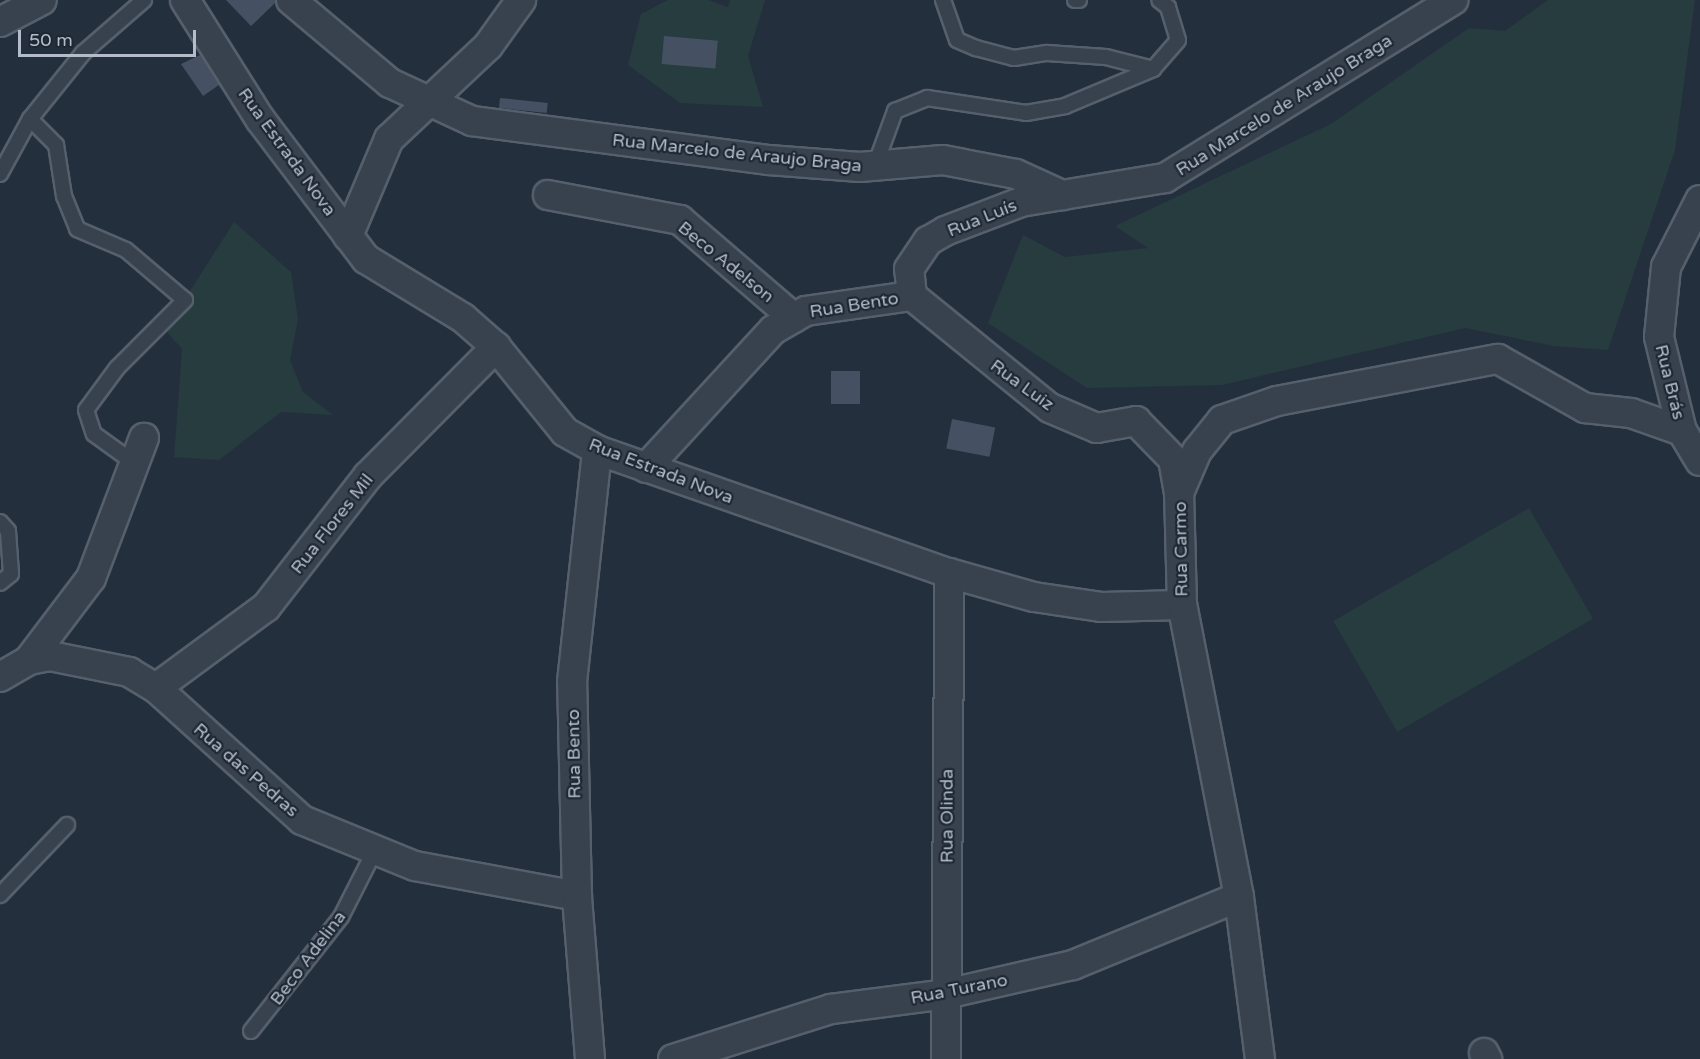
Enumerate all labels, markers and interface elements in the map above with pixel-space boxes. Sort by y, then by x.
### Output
scale bar [21,18,200,56]
text: 50 m [29,29,73,51]
street label: Rua Marcelo de Araujo Braga [1172,29,1396,181]
street label: Rua Estrada Nova [233,84,341,220]
street label: Rua Marcelo de Araujo Braga [611,129,863,177]
street label: Rua Luís [944,194,1020,242]
street label: Beco Adelson [674,217,778,307]
street label: Rua Bento [808,287,900,323]
street label: Rua Brás [1650,342,1690,422]
street label: Rua Luiz [986,355,1058,415]
street label: Rua Estrada Nova [586,433,736,509]
street label: Rua Flores Mil [286,470,378,578]
street label: Rua Carmo [1169,501,1193,597]
street label: Rua Bento [562,709,586,799]
street label: Rua das Pedras [189,718,303,822]
street label: Rua Olinda [936,769,958,863]
street label: Beco Adelina [266,907,350,1009]
street label: Rua Turano [909,969,1009,1009]

